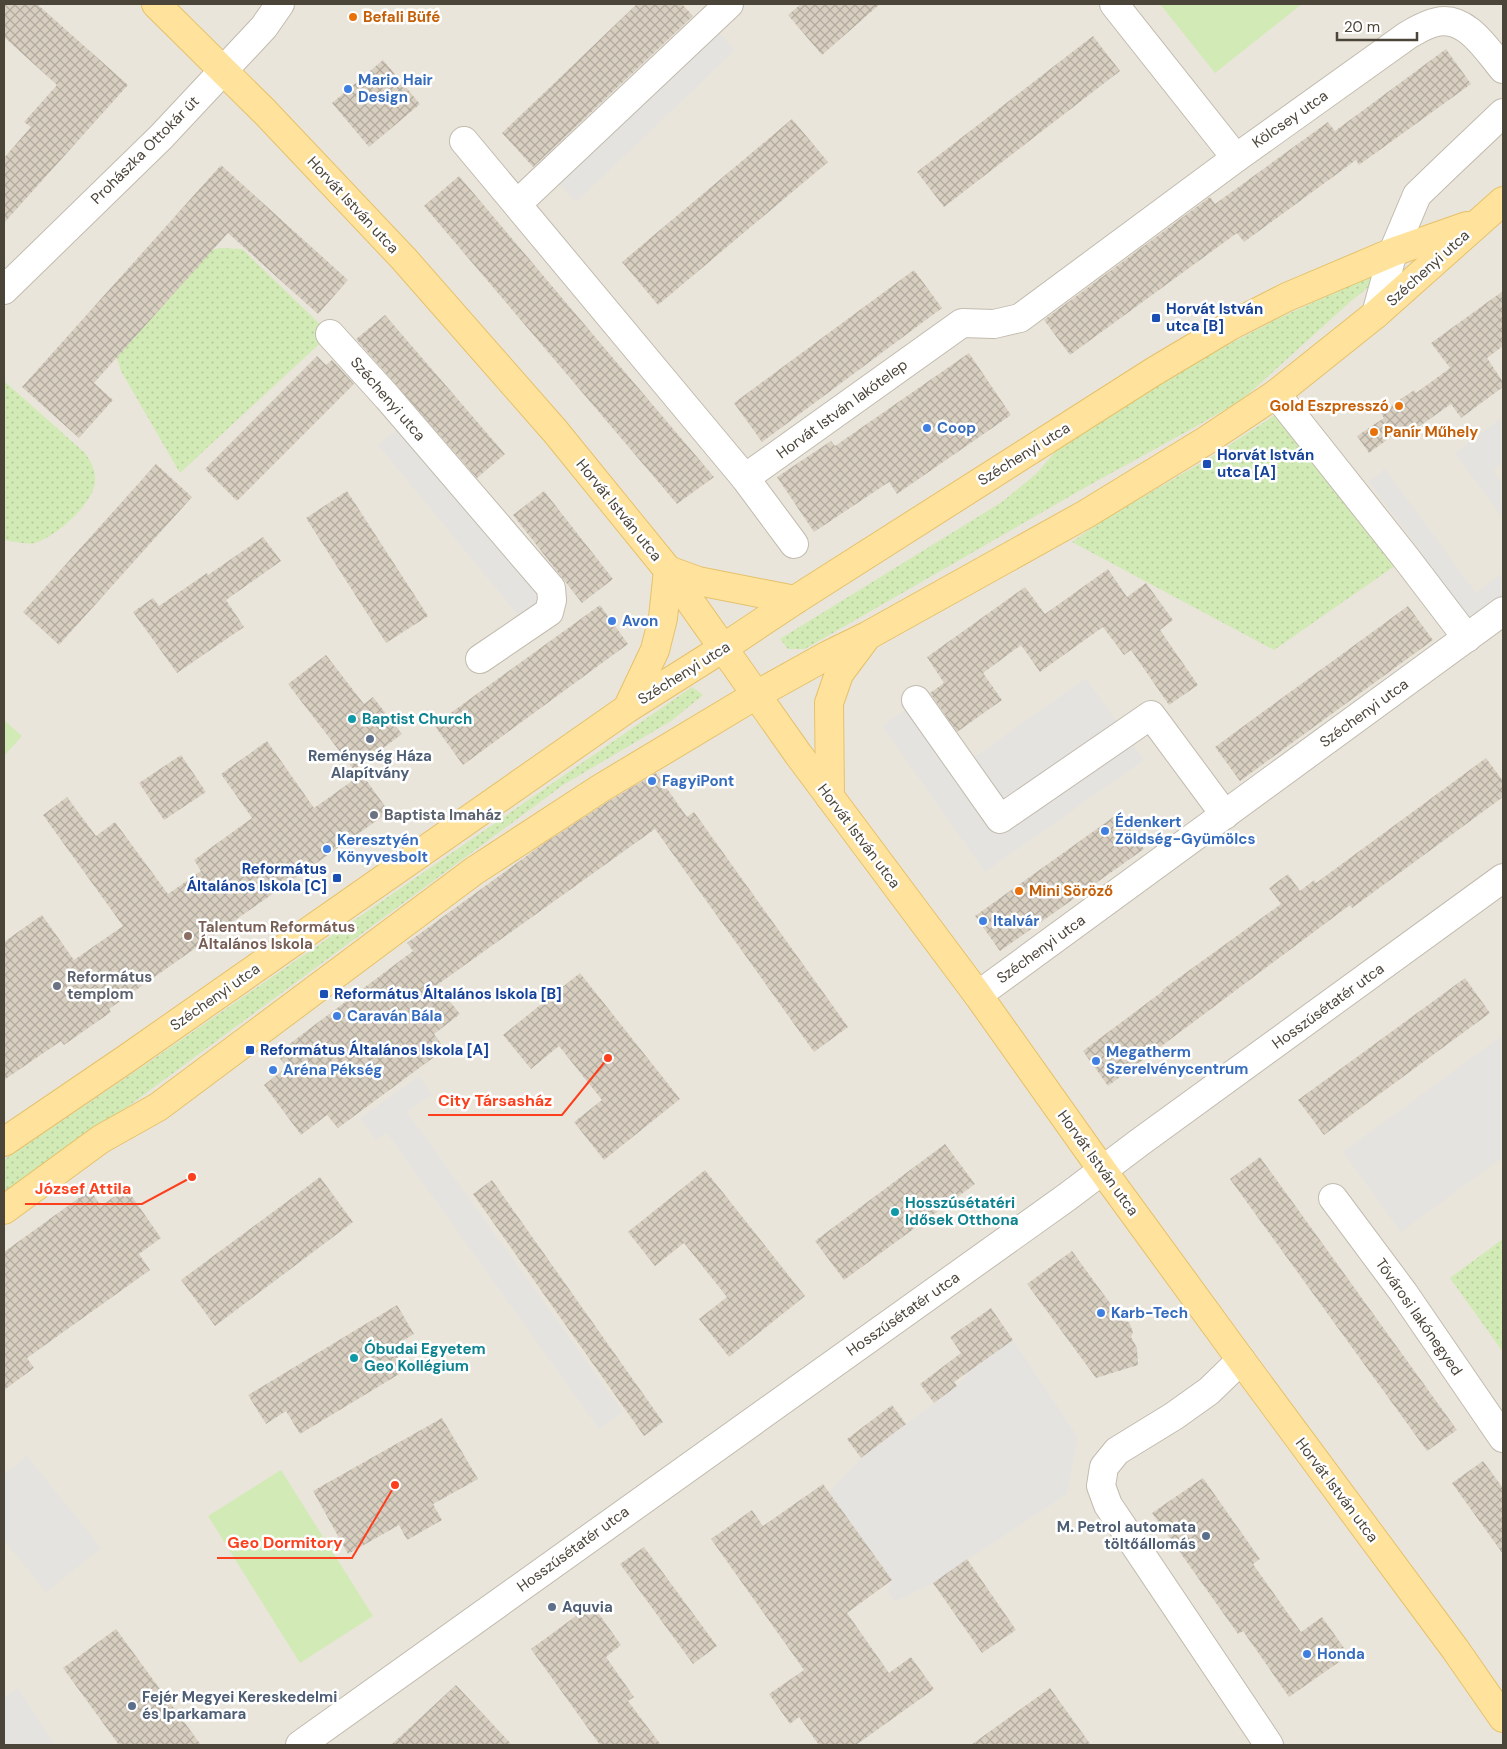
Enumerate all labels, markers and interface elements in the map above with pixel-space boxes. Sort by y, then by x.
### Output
place label: Befali Büfé [363,7,440,27]
scale bar [1337,10,1417,42]
marker: Befali Büfé [347,11,359,23]
text: 20 m [1344,17,1380,37]
place label: Mario Hair Design [358,70,433,107]
marker: Mario Hair Design [342,83,354,95]
street label: Kölcsey utca [1248,86,1332,152]
street label: Prohászka Ottokár út [87,91,204,208]
street label: Horvát István utca [303,152,403,258]
street label: Széchenyi utca [1382,225,1474,311]
place label: Horvát István utca [B] [1166,299,1263,336]
marker: Horvát István utca [B] [1150,312,1162,324]
street label: Széchenyi utca [346,353,430,445]
street label: Horvát István lakótelep [772,355,912,463]
place label: Gold Eszpresszó [1269,396,1389,416]
marker: Gold Eszpresszó [1393,400,1405,412]
place label: Coop [937,418,976,438]
street label: Széchenyi utca [974,418,1074,490]
marker: Coop [921,422,933,434]
place label: Panír Műhely [1384,422,1478,442]
marker: Panír Műhely [1368,426,1380,438]
place label: Horvát István utca [A] [1217,445,1314,482]
street label: Horvát István utca [572,455,666,565]
marker: Horvát István utca [A] [1201,458,1213,470]
place label: Avon [622,611,658,631]
marker: Avon [606,615,618,627]
street label: Széchenyi utca [634,637,734,709]
street label: Széchenyi utca [1316,674,1412,752]
place label: Baptist Church [362,709,472,729]
marker: Baptist Church [346,713,358,725]
marker: Reménység Háza Alapítvány [364,733,376,745]
place label: Reménység Háza Alapítvány [308,746,432,783]
place label: FagyiPont [662,771,734,791]
marker: FagyiPont [646,775,658,787]
street label: Horvát István utca [813,780,905,892]
place label: Baptista Imaház [384,805,501,825]
marker: Baptista Imaház [368,809,380,821]
place label: Édenkert Zöldség-Gyümölcs [1115,812,1255,849]
marker: Édenkert Zöldség-Gyümölcs [1099,825,1111,837]
place label: Keresztyén Könyvesbolt [337,830,428,867]
marker: Keresztyén Könyvesbolt [321,843,333,855]
place label: Református Általános Iskola [C] [186,859,327,896]
marker: Református Általános Iskola [C] [331,872,343,884]
place label: Mini Söröző [1029,881,1113,901]
marker: Mini Söröző [1013,885,1025,897]
street label: Széchenyi utca [993,910,1089,988]
place label: Italvár [993,911,1039,931]
marker: Italvár [977,915,989,927]
place label: Talentum Református Általános Iskola [198,917,355,954]
marker: Talentum Református Általános Iskola [182,930,194,942]
street label: Széchenyi utca [166,959,264,1035]
street label: Hosszúsétatér utca [1268,959,1388,1053]
place label: Református templom [67,967,152,1004]
marker: Református templom [51,980,63,992]
place label: Református Általános Iskola [B] [334,984,562,1004]
marker: Református Általános Iskola [B] [318,988,330,1000]
place label: Caraván Bála [347,1006,442,1026]
marker: Caraván Bála [331,1010,343,1022]
place label: Református Általános Iskola [A] [260,1040,489,1060]
place label: Megatherm Szerelvénycentrum [1106,1042,1248,1079]
marker: Református Általános Iskola [A] [244,1044,256,1056]
marker: Megatherm Szerelvénycentrum [1090,1055,1102,1067]
place label: Aréna Pékség [283,1060,382,1080]
marker: Aréna Pékség [267,1064,279,1076]
callout: City Társasház [428,1084,562,1115]
text: City Társasház [438,1090,552,1111]
street label: Horvát István utca [1053,1106,1143,1220]
callout: József Attila [25,1173,142,1204]
text: József Attila [35,1178,131,1199]
place label: Hosszúsétatéri Idősek Otthona [905,1193,1018,1230]
marker: Hosszúsétatéri Idősek Otthona [889,1206,901,1218]
street label: Tóvárosi lakónegyed [1371,1254,1467,1380]
street label: Hosszúsétatér utca [842,1267,964,1361]
place label: Karb-Tech [1111,1303,1188,1323]
marker: Karb-Tech [1095,1307,1107,1319]
place label: Óbudai Egyetem Geo Kollégium [364,1339,486,1376]
marker: Óbudai Egyetem Geo Kollégium [348,1352,360,1364]
street label: Horvát István utca [1291,1434,1383,1546]
street label: Hosszúsétatér utca [513,1502,633,1596]
place label: M. Petrol automata töltőállomás [1057,1517,1196,1554]
callout: Geo Dormitory [217,1527,352,1558]
marker: M. Petrol automata töltőállomás [1200,1530,1212,1542]
text: Geo Dormitory [227,1532,343,1553]
place label: Aquvia [562,1597,613,1617]
marker: Aquvia [546,1601,558,1613]
place label: Honda [1317,1644,1365,1664]
marker: Honda [1301,1648,1313,1660]
place label: Fejér Megyei Kereskedelmi és Iparkamara [142,1687,337,1724]
marker: Fejér Megyei Kereskedelmi és Iparkamara [126,1700,138,1712]

